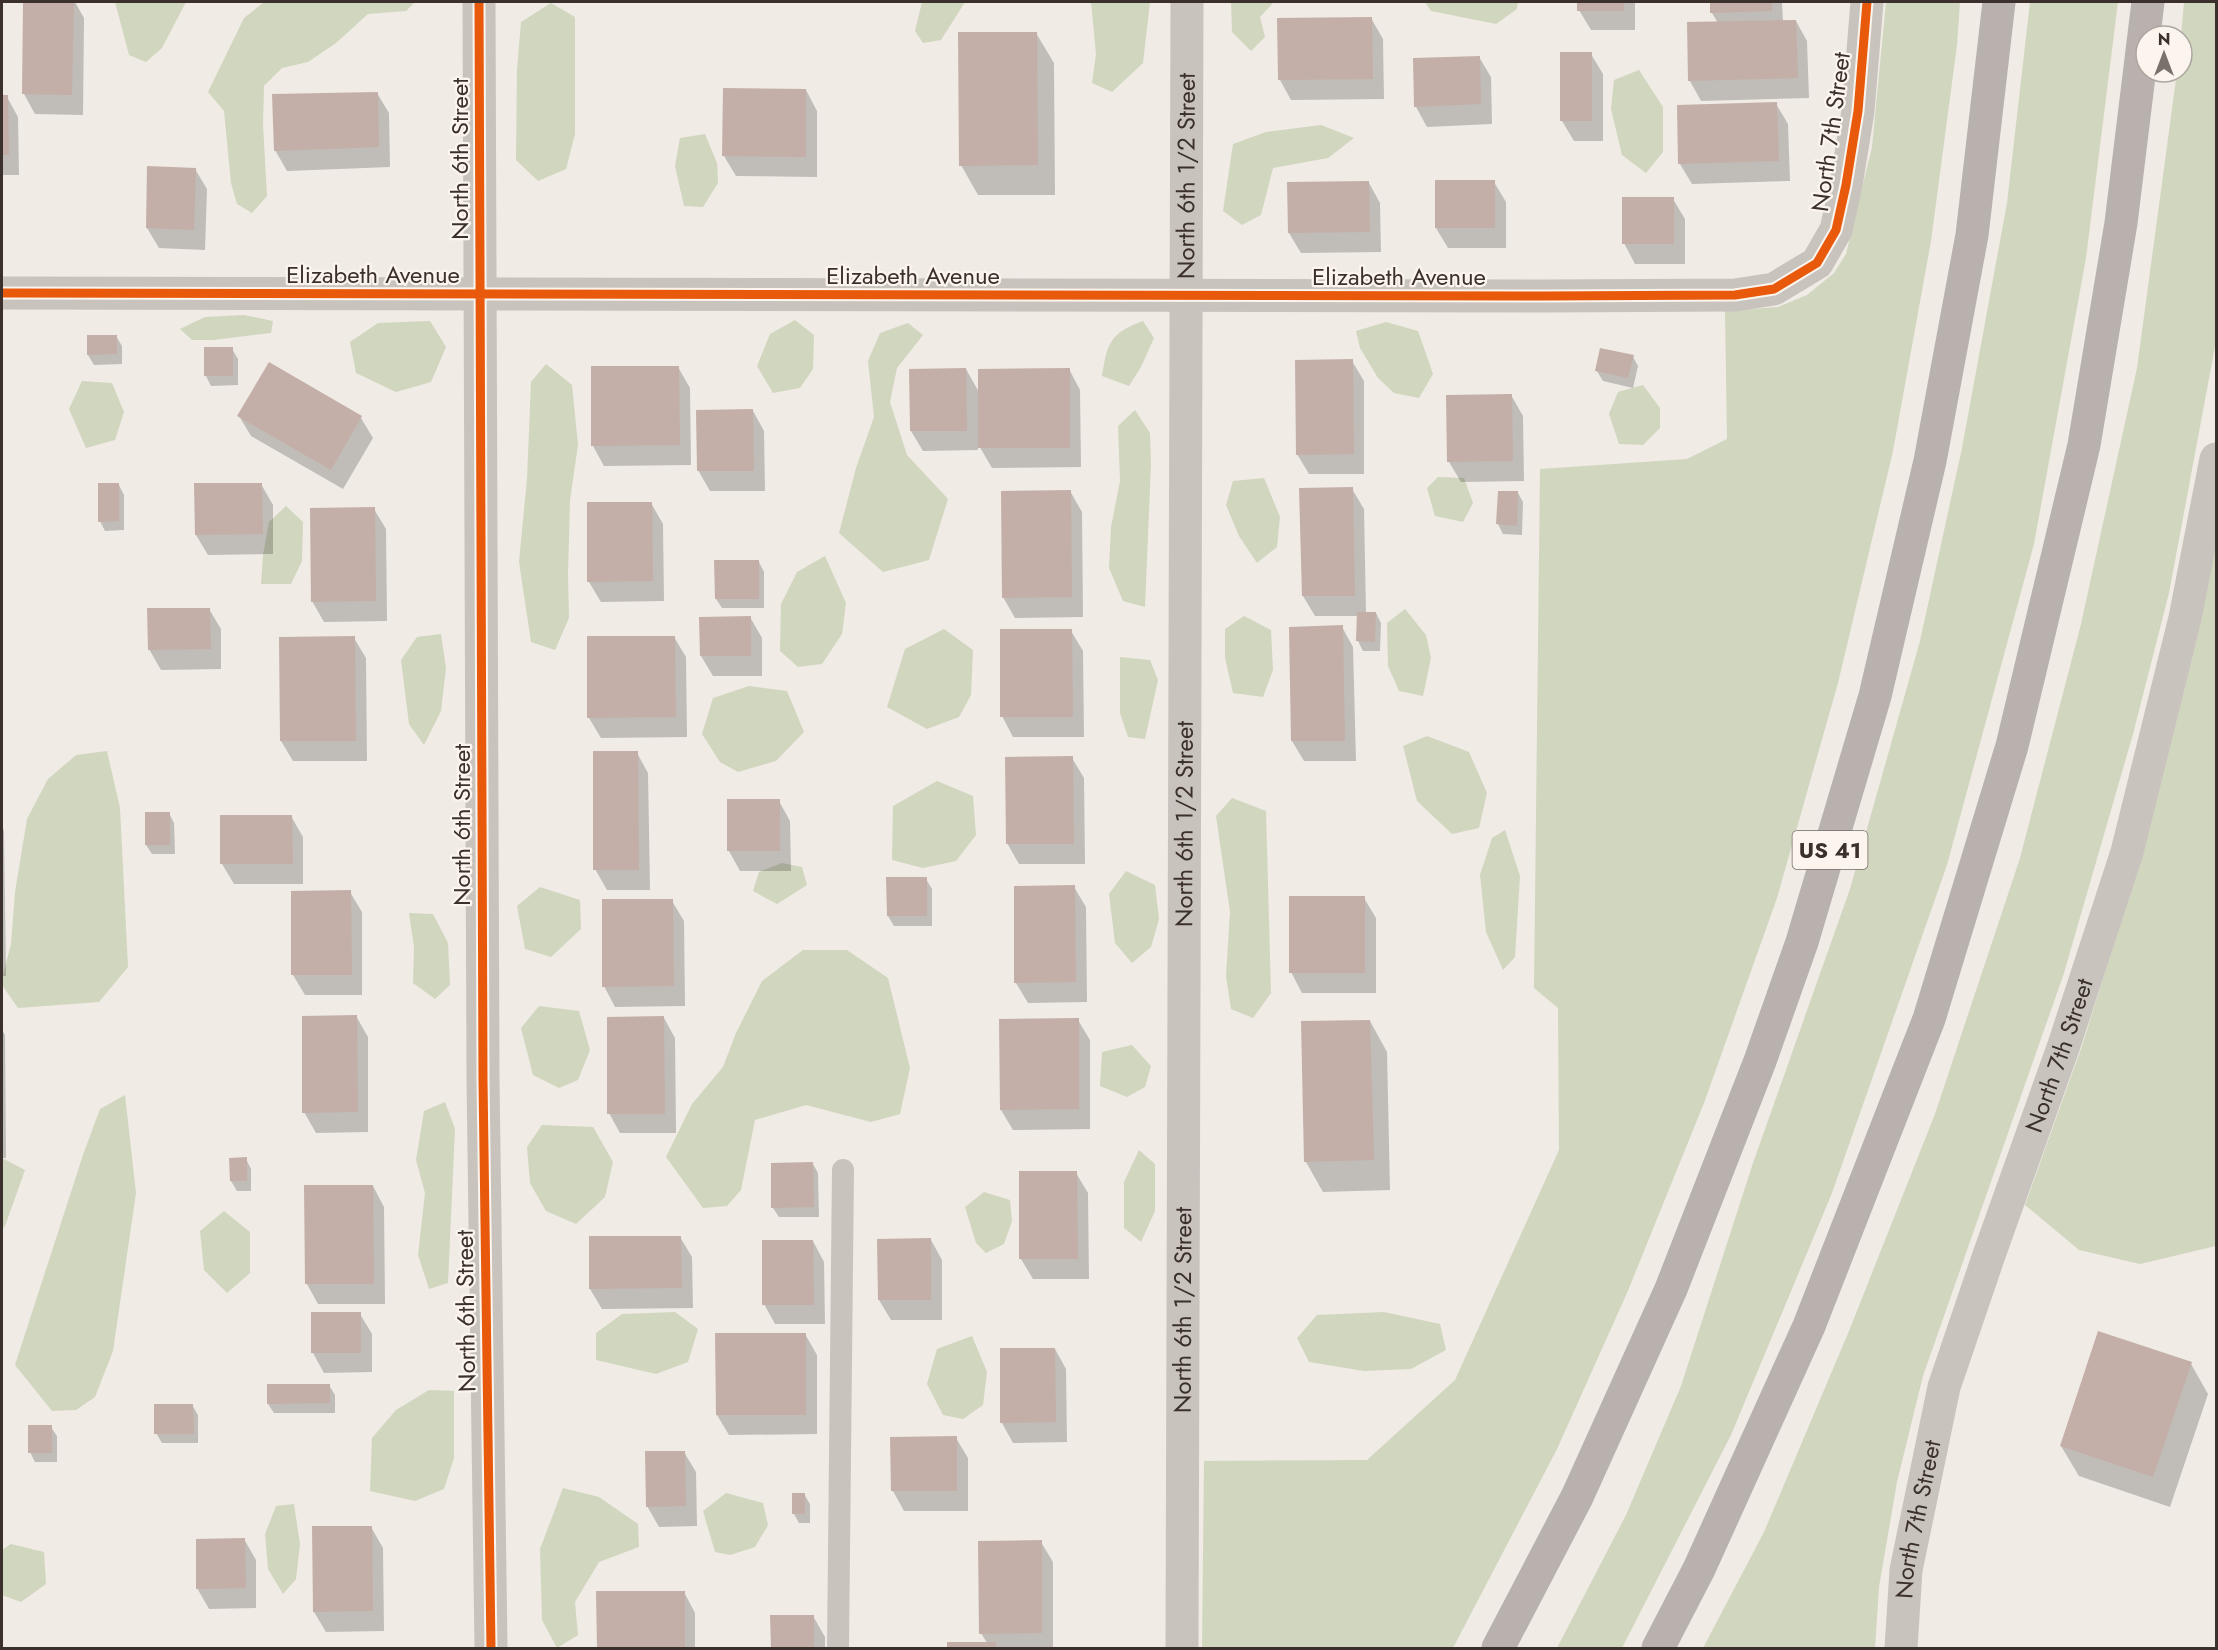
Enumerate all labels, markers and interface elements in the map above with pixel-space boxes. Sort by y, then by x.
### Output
north arrow [2134,24,2194,84]
text: N [2158,28,2170,51]
street label: North 7th Street [1802,50,1859,214]
street label: North 6th 1/2 Street [1168,73,1204,279]
street label: North 6th Street [442,78,477,240]
street label: Elizabeth Avenue [286,257,460,292]
street label: Elizabeth Avenue [826,258,1000,293]
street label: Elizabeth Avenue [1312,259,1486,294]
street label: North 6th 1/2 Street [1166,721,1202,927]
street label: North 6th Street [444,744,479,906]
road number: US 41 [1792,831,1868,869]
street label: North 7th Street [2016,974,2102,1137]
street label: North 6th 1/2 Street [1165,1207,1200,1413]
street label: North 6th Street [447,1229,484,1392]
street label: North 7th Street [1886,1437,1950,1600]

